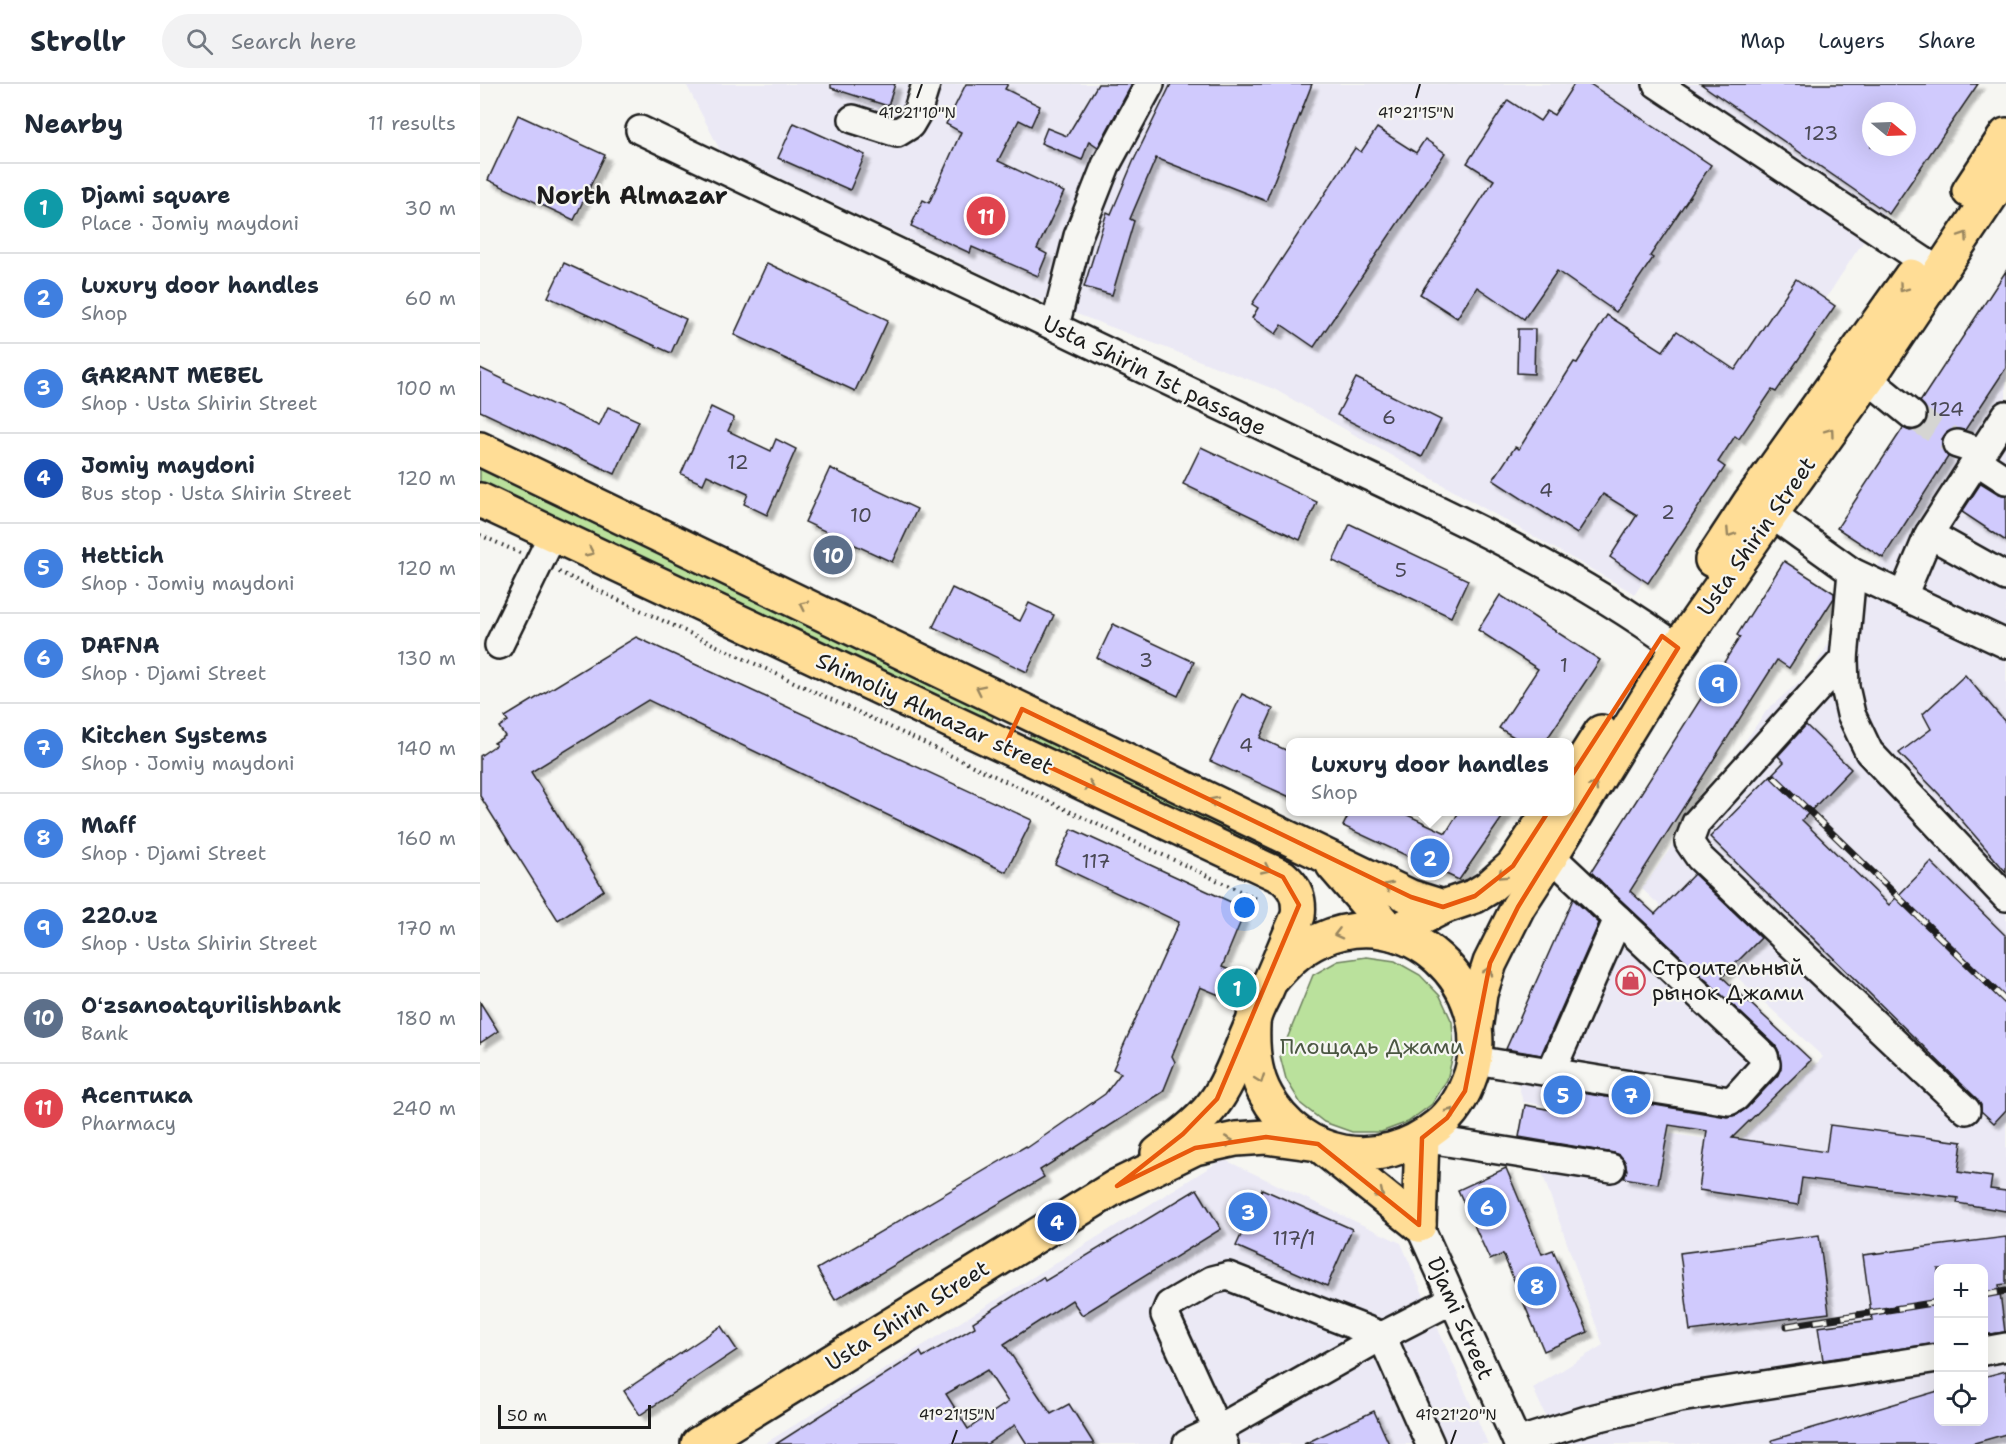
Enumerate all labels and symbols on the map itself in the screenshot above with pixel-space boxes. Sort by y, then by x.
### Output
north arrow [1862,102,1916,156]
text: 41°21'10"N [878,103,956,123]
text: 41°21'15"N [1378,103,1454,123]
house number: 123 [1804,120,1838,146]
district label: North Almazar [536,180,728,212]
pin: 11 [966,194,1006,238]
one-way arrow [1957,232,1968,243]
one-way arrow [1899,281,1910,292]
street label: Usta Shirin 1st passage [1038,309,1271,442]
house number: 124 [1930,396,1964,422]
house number: 6 [1382,404,1396,430]
one-way arrow [1823,427,1834,438]
house number: 12 [727,449,749,475]
street label: Usta Shirin Street [1691,451,1822,621]
house number: 4 [1539,477,1553,503]
house number: 2 [1661,499,1675,525]
house number: 10 [850,502,872,528]
one-way arrow [1726,526,1737,537]
pin: 10 [814,532,852,578]
one-way arrow [583,544,594,556]
house number: 5 [1395,557,1407,583]
one-way arrow [800,600,811,612]
street label: Shimoliy Almazar street [812,646,1058,781]
house number: 3 [1139,647,1153,673]
house number: 1 [1560,652,1568,678]
pin: 9 [1698,662,1738,706]
one-way arrow [976,685,987,697]
house number: 4 [1239,732,1253,758]
one-way arrow [1083,779,1094,791]
one-way arrow [1586,782,1598,792]
one-way arrow [1208,796,1219,808]
pin: 2 [1410,836,1450,880]
house number: 117 [1082,848,1111,874]
one-way arrow [1260,862,1271,874]
one-way arrow [1498,868,1509,879]
one-way arrow [1384,881,1395,893]
your location [1230,893,1259,922]
one-way arrow [1333,927,1343,940]
place label: Строительный рынок Джами [1652,953,1804,1007]
shop icon: Строительный рынок Джами [1615,964,1647,996]
pin: 1 [1218,966,1257,1010]
one-way arrow [1480,966,1493,977]
park label: Площадь Джами [1280,1032,1464,1061]
pin: 5 [1544,1072,1582,1118]
pin: 7 [1612,1072,1650,1118]
one-way arrow [1252,1074,1265,1084]
one-way arrow [1443,1108,1454,1119]
one-way arrow [1224,1135,1234,1148]
pin: 6 [1468,1184,1506,1230]
one-way arrow [1373,1187,1384,1198]
pin: 3 [1228,1190,1268,1234]
pin: 4 [1038,1200,1076,1244]
house number: 117/1 [1272,1225,1316,1251]
street label: Djami Street [1421,1252,1501,1384]
street label: Usta Shirin Street [820,1253,995,1377]
pin: 8 [1518,1264,1556,1308]
scale bar [498,1402,651,1430]
text: 41°21'15"N [919,1405,995,1425]
text: 41°21'20"N [1415,1405,1497,1425]

